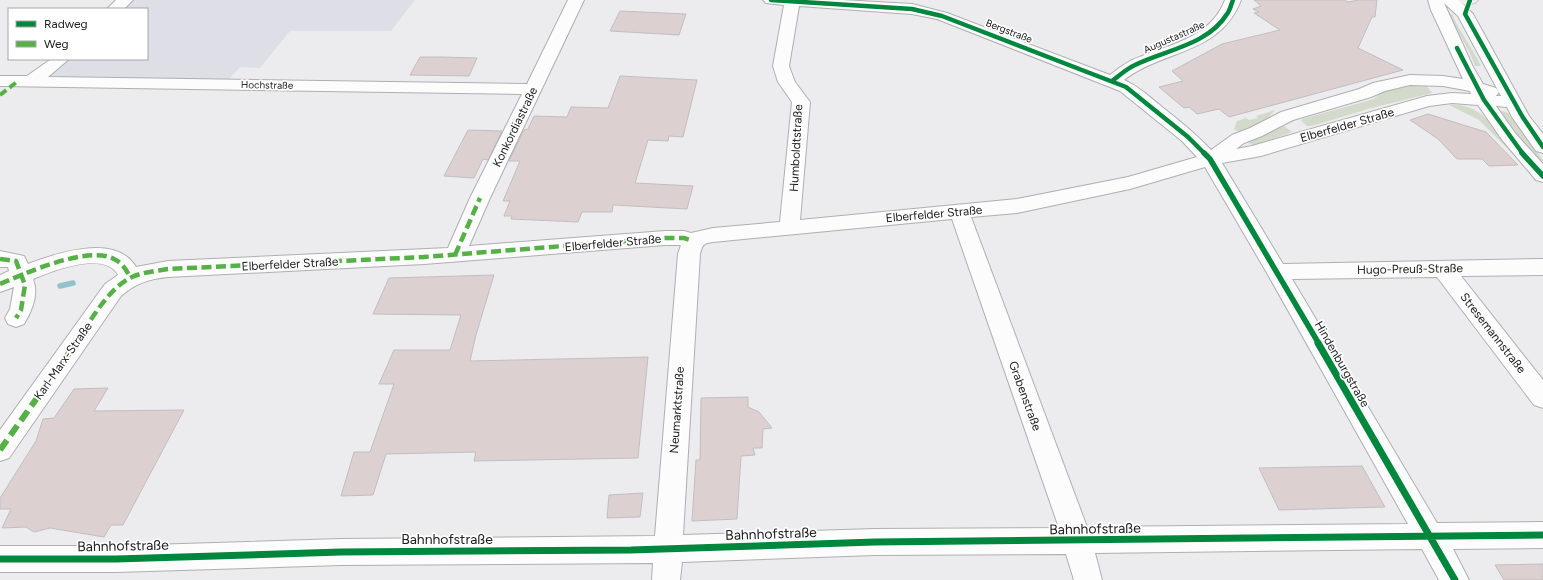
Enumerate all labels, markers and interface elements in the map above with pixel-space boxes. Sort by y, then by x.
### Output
legend [8,8,148,60]
street label: Bergstraße [984,16,1035,46]
text: Radweg [44,17,88,31]
street label: Augustastraße [1142,18,1207,56]
text: Weg [44,37,69,51]
street label: Hochstraße [241,78,294,92]
street label: Konkordiastraße [490,84,541,169]
street label: Humboldtstraße [787,103,805,192]
street label: Elberfelder Straße [1298,105,1396,145]
street label: Elberfelder Straße [885,203,983,225]
street label: Elberfelder Straße [564,232,662,254]
street label: Elberfelder Straße [241,254,339,274]
street label: Hugo-Preuß-Straße [1357,261,1464,277]
street label: Stresemannstraße [1457,290,1529,376]
street label: Hindenburgstraße [1312,318,1373,410]
street label: Karl-Marx-Straße [31,319,95,402]
street label: Grabenstraße [1006,359,1044,433]
street label: Neumarktstraße [667,366,687,454]
street label: Bahnhofstraße [1049,520,1141,538]
street label: Bahnhofstraße [725,524,817,544]
street label: Bahnhofstraße [401,531,493,548]
street label: Bahnhofstraße [77,537,169,555]

